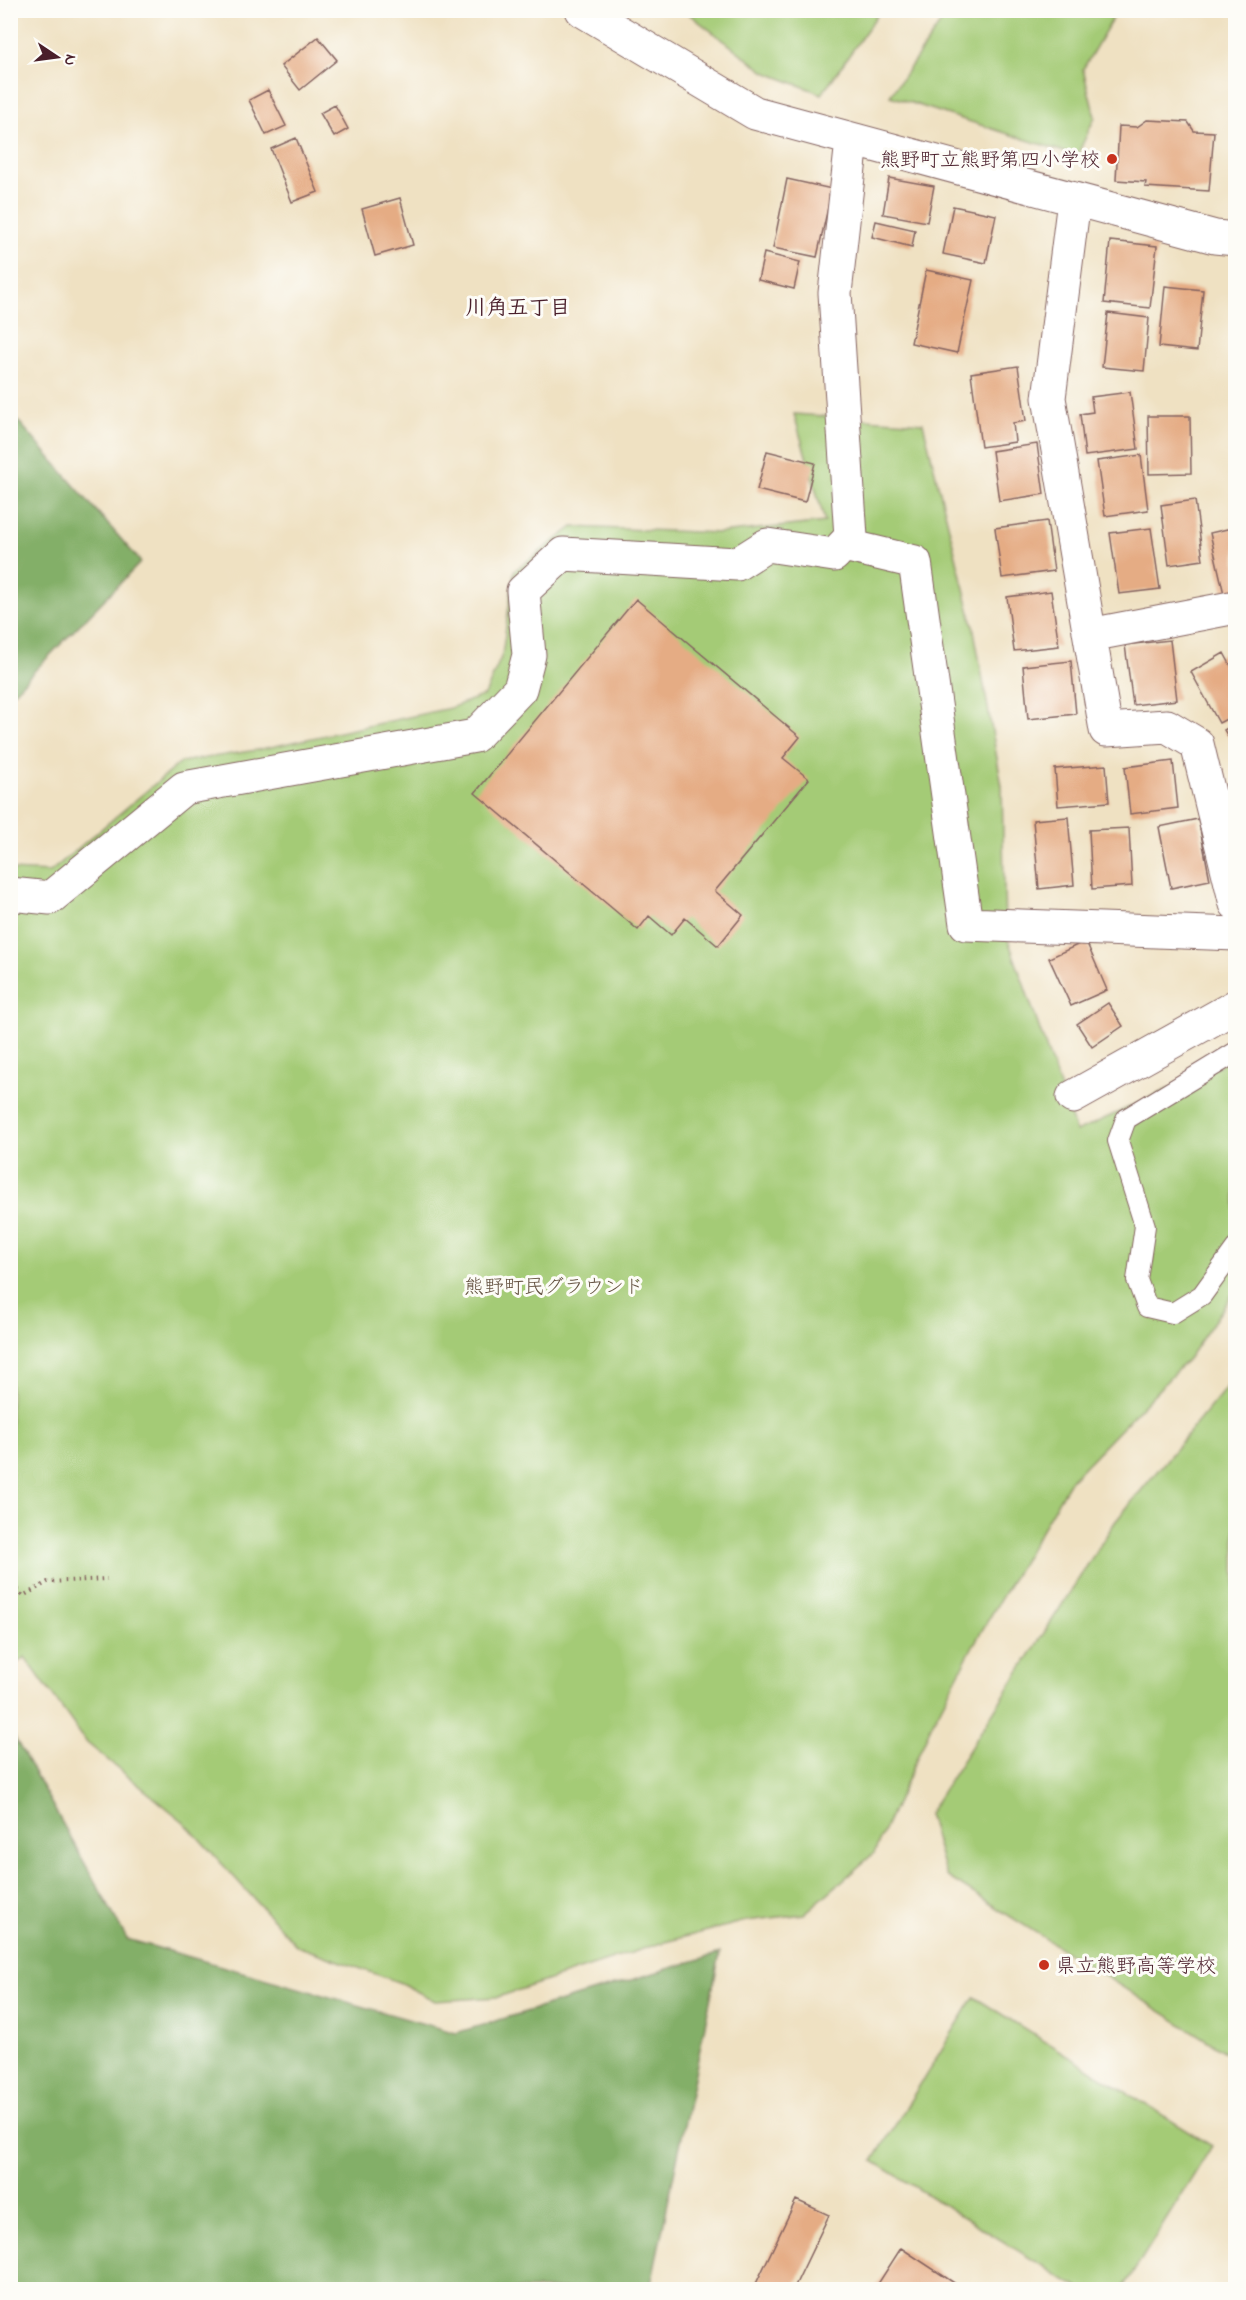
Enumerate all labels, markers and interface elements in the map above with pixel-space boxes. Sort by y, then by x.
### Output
north arrow [27,27,87,87]
text: N [57,52,83,68]
place label: 熊野町立熊野第四小学校 [880,147,1100,176]
marker: 熊野町立熊野第四小学校 [1105,152,1119,166]
district label: 川角五丁目 [466,294,571,324]
park label: 熊野町民グラウンド [464,1274,644,1303]
place label: 県立熊野高等学校 [1056,1953,1216,1982]
marker: 県立熊野高等学校 [1037,1958,1051,1972]

